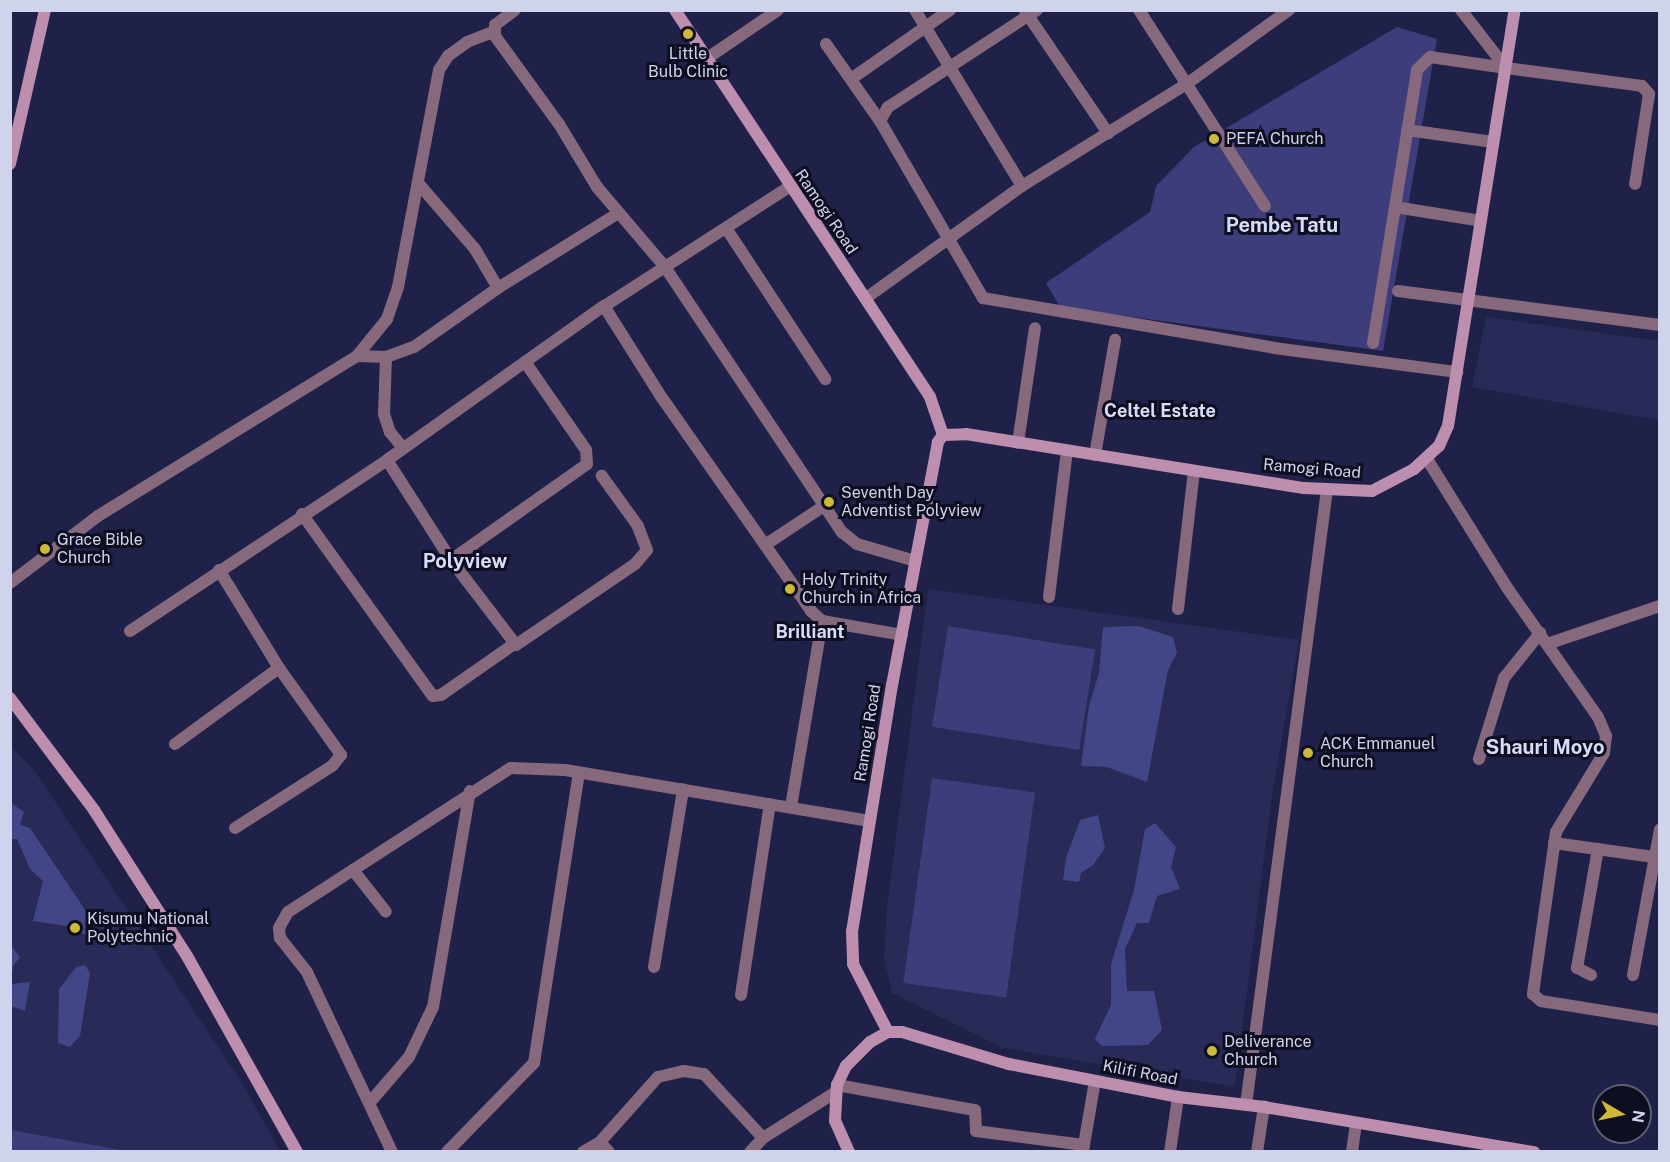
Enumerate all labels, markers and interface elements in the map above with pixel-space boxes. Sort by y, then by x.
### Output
marker: Little Bulb Clinic [679,25,697,43]
place label: Little Bulb Clinic [648,44,728,82]
place label: PEFA Church [1226,129,1324,149]
marker: PEFA Church [1207,132,1221,146]
street label: Ramogi Road [791,166,861,258]
district label: Pembe Tatu [1226,213,1338,237]
district label: Celtel Estate [1104,400,1216,422]
street label: Ramogi Road [1262,455,1362,483]
place label: Seventh Day Adventist Polyview [841,483,982,521]
marker: Seventh Day Adventist Polyview [822,495,836,509]
place label: Grace Bible Church [57,530,143,568]
marker: Grace Bible Church [38,542,52,556]
district label: Polyview [423,549,507,573]
place label: Holy Trinity Church in Africa [802,570,921,608]
marker: Holy Trinity Church in Africa [783,582,797,596]
district label: Brilliant [776,621,844,643]
street label: Ramogi Road [851,683,885,783]
place label: ACK Emmanuel Church [1320,734,1435,772]
district label: Shauri Moyo [1486,735,1604,759]
marker: ACK Emmanuel Church [1301,746,1315,760]
place label: Kisumu National Polytechnic [87,909,209,947]
marker: Kisumu National Polytechnic [68,921,82,935]
place label: Deliverance Church [1224,1032,1312,1070]
marker: Deliverance Church [1205,1044,1219,1058]
street label: Kilifi Road [1101,1056,1179,1090]
north arrow [1592,1084,1652,1144]
text: N [1628,1109,1649,1124]

